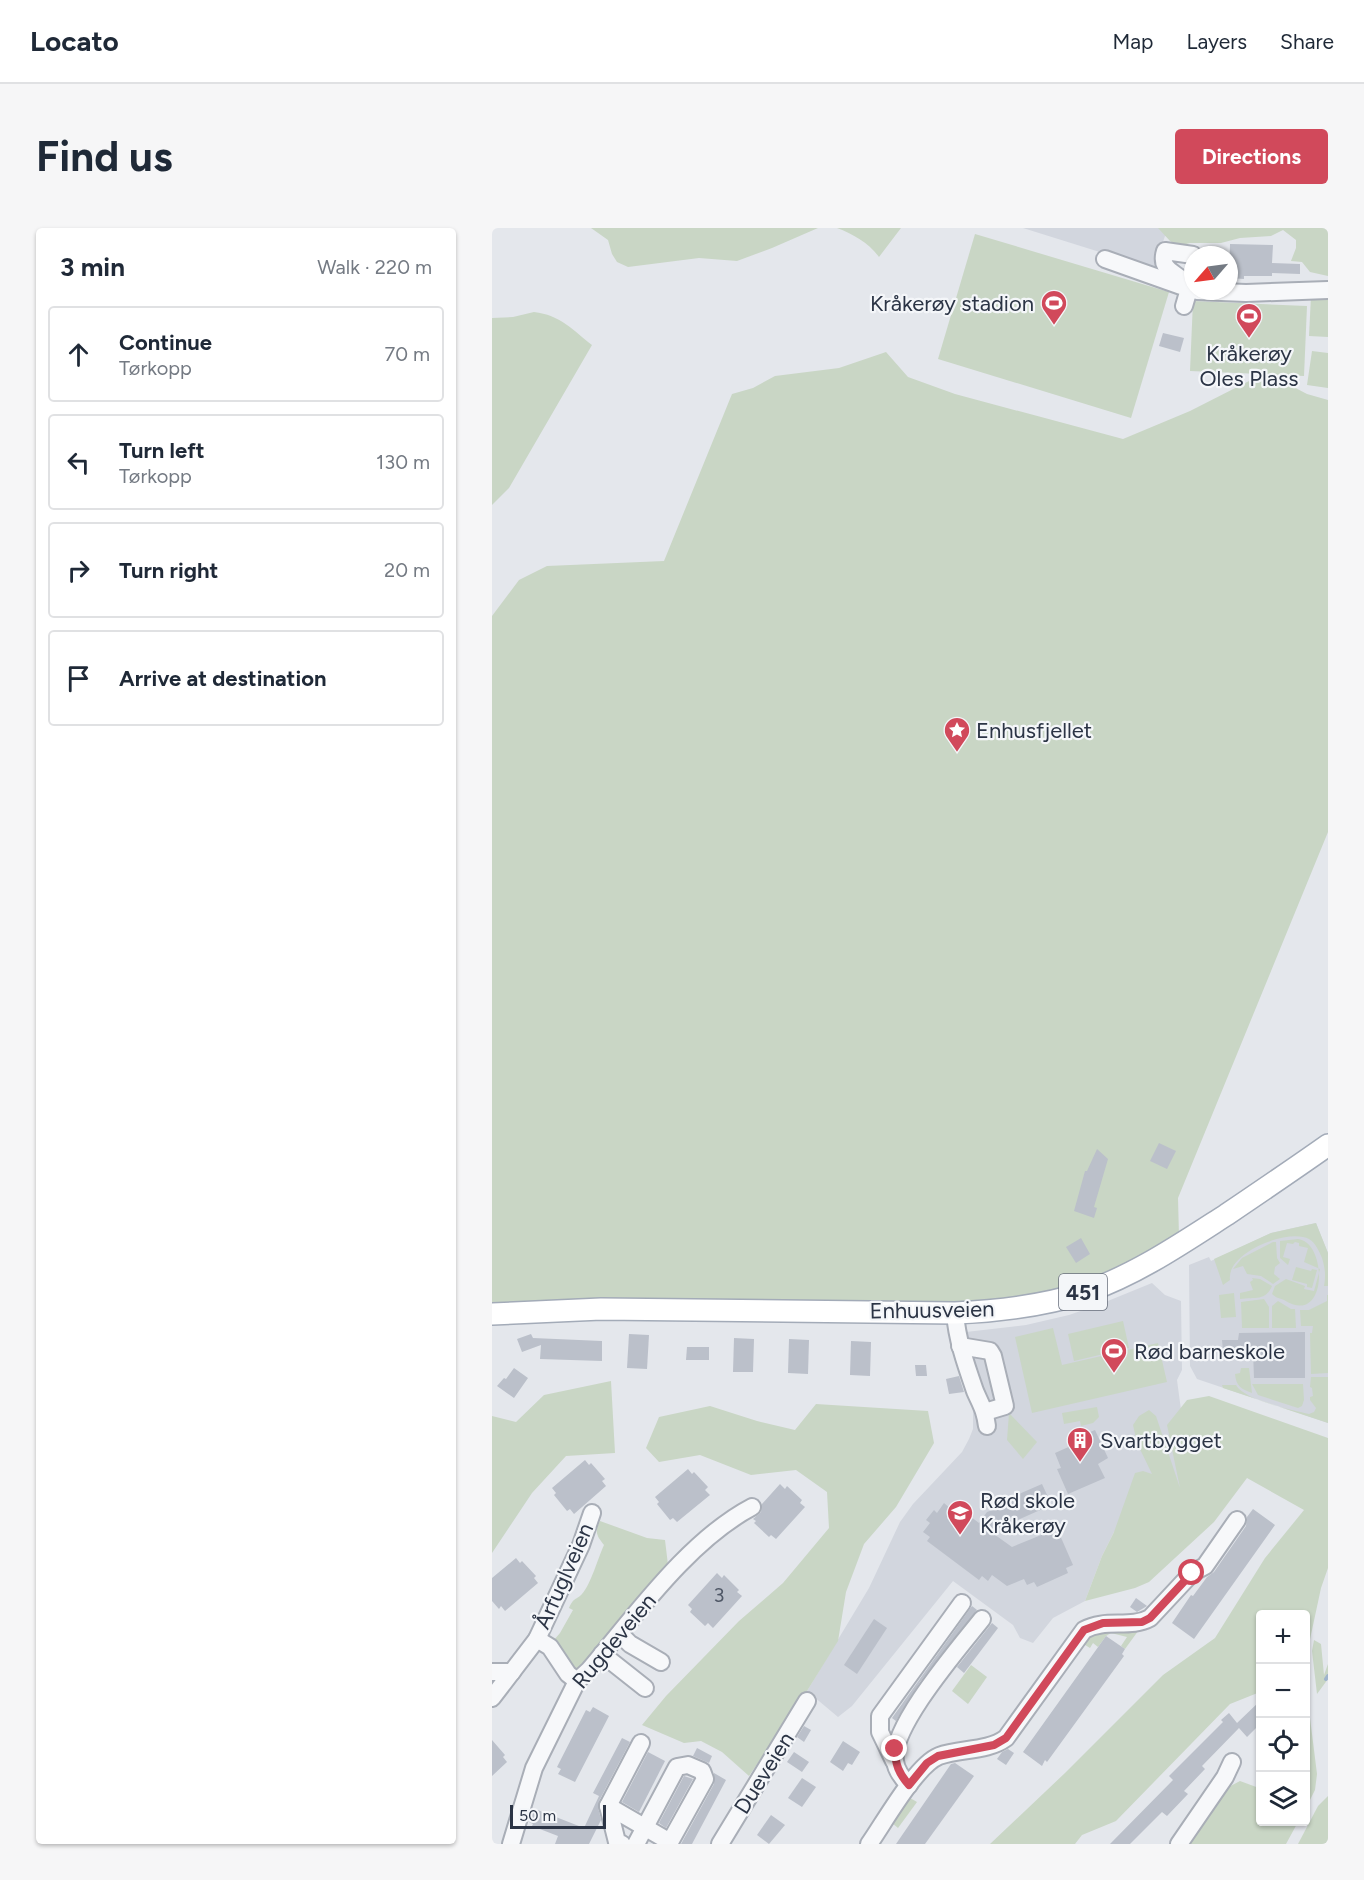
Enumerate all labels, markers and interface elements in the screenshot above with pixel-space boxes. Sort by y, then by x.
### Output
text: Locato [30,24,119,58]
text: Map [1113,29,1153,54]
text: Layers [1186,29,1247,54]
text: Share [1280,29,1334,54]
button: Directions [1175,129,1328,184]
text: Find us [36,131,173,182]
north arrow [1184,246,1238,300]
text: 3 min [60,251,125,283]
text: Walk · 220 m [317,255,432,279]
sports icon: Kråkerøy stadion [1039,288,1069,326]
place label: Kråkerøy stadion [870,290,1034,317]
sports icon: Kråkerøy Oles Plass [1234,301,1264,339]
text: Continue [119,329,212,356]
icon: ahead [62,338,95,371]
place label: Kråkerøy Oles Plass [1200,340,1298,392]
text: 70 m [384,342,430,366]
text: Tørkopp [119,356,192,380]
text: Turn left [119,437,205,464]
icon: left [62,446,95,479]
text: 130 m [376,450,430,474]
text: Tørkopp [119,464,192,488]
icon: right [62,554,95,587]
text: Turn right [119,557,218,584]
text: 20 m [384,558,430,582]
icon: arrive [62,662,95,695]
text: Arrive at destination [119,665,327,692]
place icon: Enhusfjellet [942,715,972,753]
place label: Enhusfjellet [976,717,1092,744]
road number: 451 [1059,1274,1107,1310]
street label: Enhuusveien [869,1295,995,1325]
sports icon: Rød barneskole [1099,1336,1129,1374]
place label: Rød barneskole [1134,1338,1285,1365]
building icon: Svartbygget [1065,1425,1095,1463]
place label: Svartbygget [1100,1427,1222,1454]
place label: Rød skole Kråkerøy [980,1487,1075,1539]
school or university icon: Rød skole Kråkerøy [945,1498,975,1536]
street label: Årfuglveien [529,1519,599,1633]
route start [1178,1559,1204,1585]
house number: 3 [714,1583,724,1607]
street label: Rugdeveien [566,1588,662,1694]
map controls [1256,1610,1310,1826]
button: + [1256,1610,1310,1664]
button: − [1256,1664,1310,1718]
button: locate [1256,1718,1310,1772]
street label: Dueveien [728,1727,800,1819]
route end [881,1735,907,1761]
button: layers [1256,1772,1310,1826]
scale bar [510,1802,606,1830]
text: 50 m [519,1806,556,1825]

